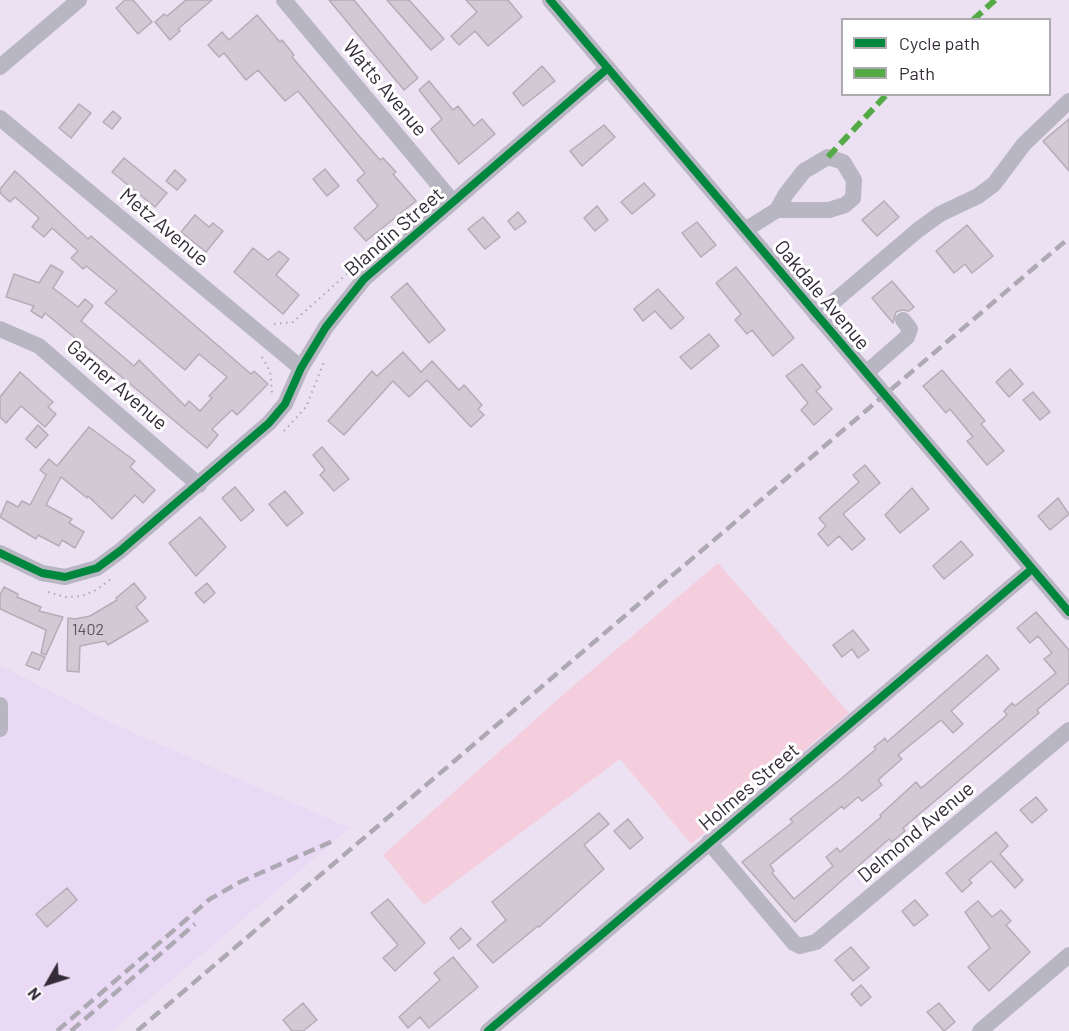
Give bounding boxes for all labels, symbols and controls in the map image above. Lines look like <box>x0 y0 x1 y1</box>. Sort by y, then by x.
legend <box>841 18 1051 96</box>
text: Cycle path <box>899 32 980 54</box>
street label: Watts Avenue <box>338 35 432 141</box>
text: Path <box>899 62 935 84</box>
street label: Blandin Street <box>340 182 448 282</box>
street label: Metz Avenue <box>115 183 213 271</box>
street label: Oakdale Avenue <box>769 235 875 355</box>
street label: Garner Avenue <box>62 335 172 435</box>
house number: 1402 <box>72 620 104 640</box>
street label: Holmes Street <box>694 738 804 836</box>
street label: Delmond Avenue <box>853 777 979 887</box>
north arrow <box>18 953 78 1013</box>
text: N <box>23 985 44 1005</box>

